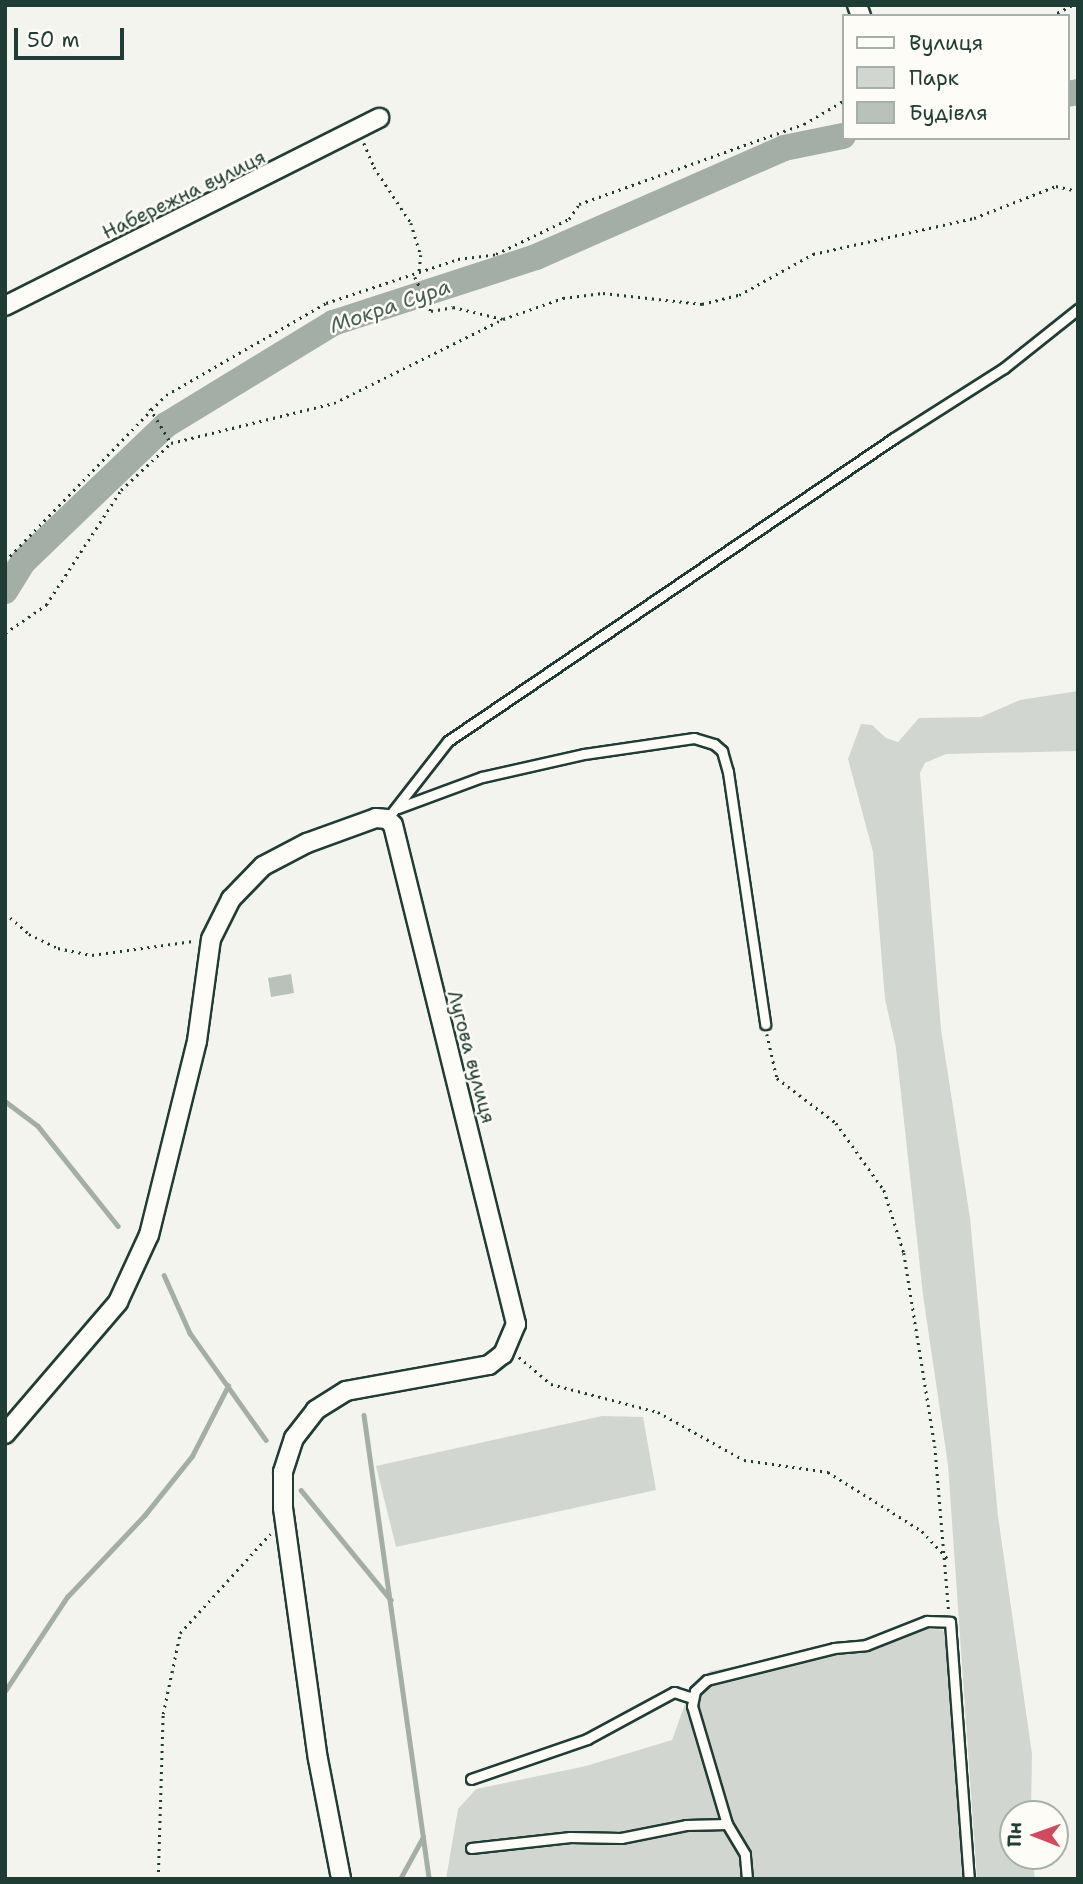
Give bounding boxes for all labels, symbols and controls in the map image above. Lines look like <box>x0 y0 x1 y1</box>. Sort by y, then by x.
scale bar <box>18 14 128 58</box>
legend <box>842 14 1069 140</box>
text: 50 m <box>27 26 80 54</box>
text: Вулиця <box>909 29 983 57</box>
text: Парк <box>909 64 959 92</box>
text: Будівля <box>909 99 988 127</box>
street label: Набережна вулиця <box>99 146 269 244</box>
water label: Мокра Сура <box>326 274 454 338</box>
street label: Лугова вулиця <box>442 988 500 1126</box>
north arrow <box>999 1800 1069 1870</box>
text: Пн <box>1002 1822 1027 1847</box>

